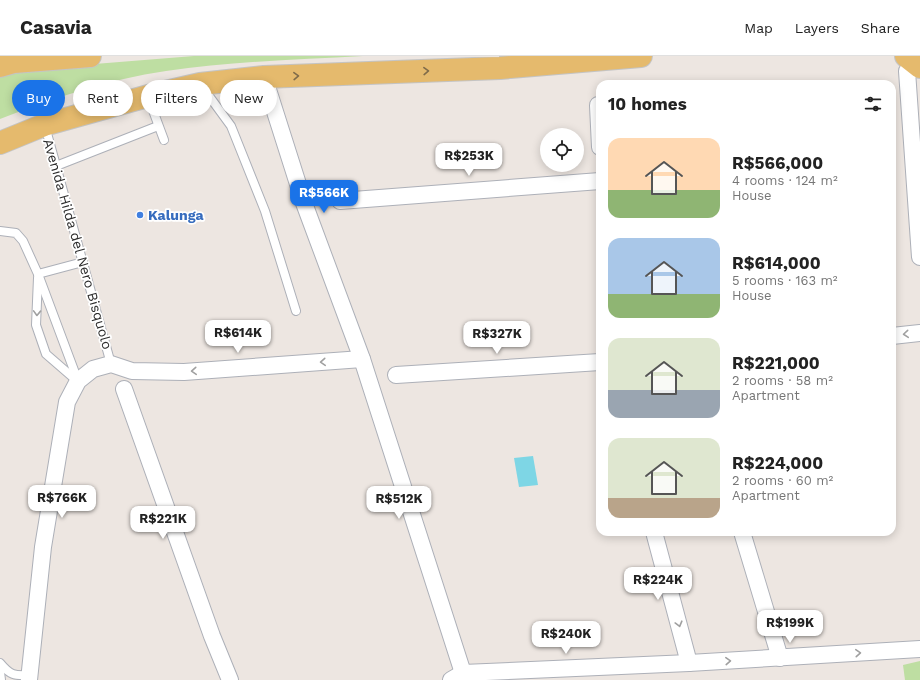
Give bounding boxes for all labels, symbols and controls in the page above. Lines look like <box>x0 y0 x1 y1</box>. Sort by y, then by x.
text: Casavia <box>20 16 92 39</box>
text: Map <box>744 20 773 36</box>
text: Layers <box>795 20 839 36</box>
text: Share <box>861 20 900 36</box>
one-way arrow <box>423 66 429 75</box>
one-way arrow <box>293 71 299 80</box>
chip: Buy <box>12 80 65 116</box>
chip: Rent <box>73 80 133 116</box>
chip: Filters <box>141 80 212 116</box>
chip: New <box>220 80 277 116</box>
icon: filters <box>862 93 884 115</box>
text: 10 homes <box>608 94 687 114</box>
map controls <box>540 128 584 172</box>
button: locate <box>540 128 584 172</box>
street label: Avenida Hilda del Nero Bisquolo <box>40 137 116 351</box>
pin: R$253K <box>436 143 502 177</box>
text: R$253K <box>444 148 494 163</box>
text: R$566,000 <box>732 153 823 173</box>
icon: home <box>640 154 688 202</box>
text: 4 rooms · 124 m² <box>732 173 838 188</box>
pin: R$566K <box>291 180 357 214</box>
text: R$566K <box>299 185 349 200</box>
text: House <box>732 188 772 203</box>
place label: Kalunga <box>148 207 204 223</box>
marker: Kalunga <box>135 210 145 220</box>
text: R$614,000 <box>732 253 821 273</box>
icon: home <box>640 254 688 302</box>
text: 5 rooms · 163 m² <box>732 273 838 288</box>
text: House <box>732 288 772 303</box>
one-way arrow <box>32 310 41 316</box>
pin: R$614K <box>205 320 271 354</box>
pin: R$327K <box>464 321 530 355</box>
text: R$614K <box>214 325 262 340</box>
text: R$327K <box>472 326 522 341</box>
one-way arrow <box>903 330 909 339</box>
text: R$221,000 <box>732 353 820 373</box>
icon: home <box>640 354 688 402</box>
one-way arrow <box>320 357 326 366</box>
one-way arrow <box>191 366 197 375</box>
text: 2 rooms · 58 m² <box>732 373 833 388</box>
text: Apartment <box>732 388 800 403</box>
text: R$224,000 <box>732 453 823 473</box>
icon: home <box>640 454 688 502</box>
text: 2 rooms · 60 m² <box>732 473 833 488</box>
pin: R$766K <box>29 485 95 519</box>
pin: R$512K <box>366 486 432 520</box>
text: Apartment <box>732 488 800 503</box>
text: R$766K <box>37 490 87 505</box>
text: R$512K <box>375 491 423 506</box>
pin: R$221K <box>130 506 196 540</box>
text: R$221K <box>139 511 187 526</box>
pin: R$224K <box>625 567 691 601</box>
text: R$224K <box>633 572 683 587</box>
pin: R$199K <box>757 610 823 644</box>
text: R$199K <box>766 615 814 630</box>
one-way arrow <box>674 620 683 627</box>
pin: R$240K <box>533 621 599 655</box>
text: R$240K <box>541 626 591 641</box>
one-way arrow <box>855 649 861 657</box>
one-way arrow <box>725 657 731 665</box>

